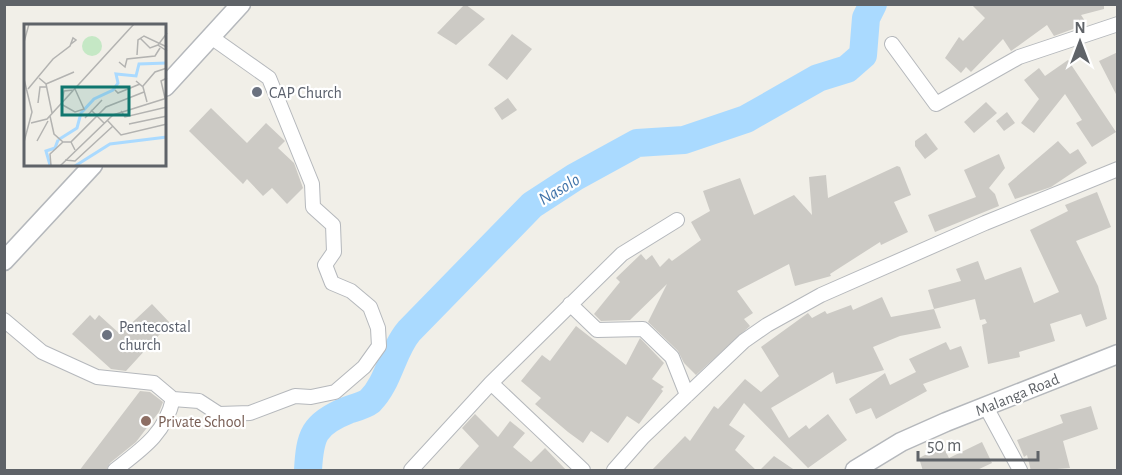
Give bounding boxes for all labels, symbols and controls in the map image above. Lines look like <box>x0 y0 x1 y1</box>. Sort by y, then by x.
north arrow <box>1050 12 1110 72</box>
text: N <box>1074 20 1086 36</box>
inset map <box>24 24 166 166</box>
marker: CAP Church <box>250 85 264 99</box>
place label: CAP Church <box>269 85 342 101</box>
water label: Nasolo <box>536 171 583 209</box>
place label: Pentecostal church <box>119 319 191 353</box>
marker: Pentecostal church <box>100 328 114 342</box>
street label: Malanga Road <box>973 371 1062 419</box>
marker: Private School <box>139 414 153 428</box>
place label: Private School <box>158 414 245 430</box>
scale bar <box>918 424 1038 462</box>
text: 50 m <box>927 437 961 455</box>

